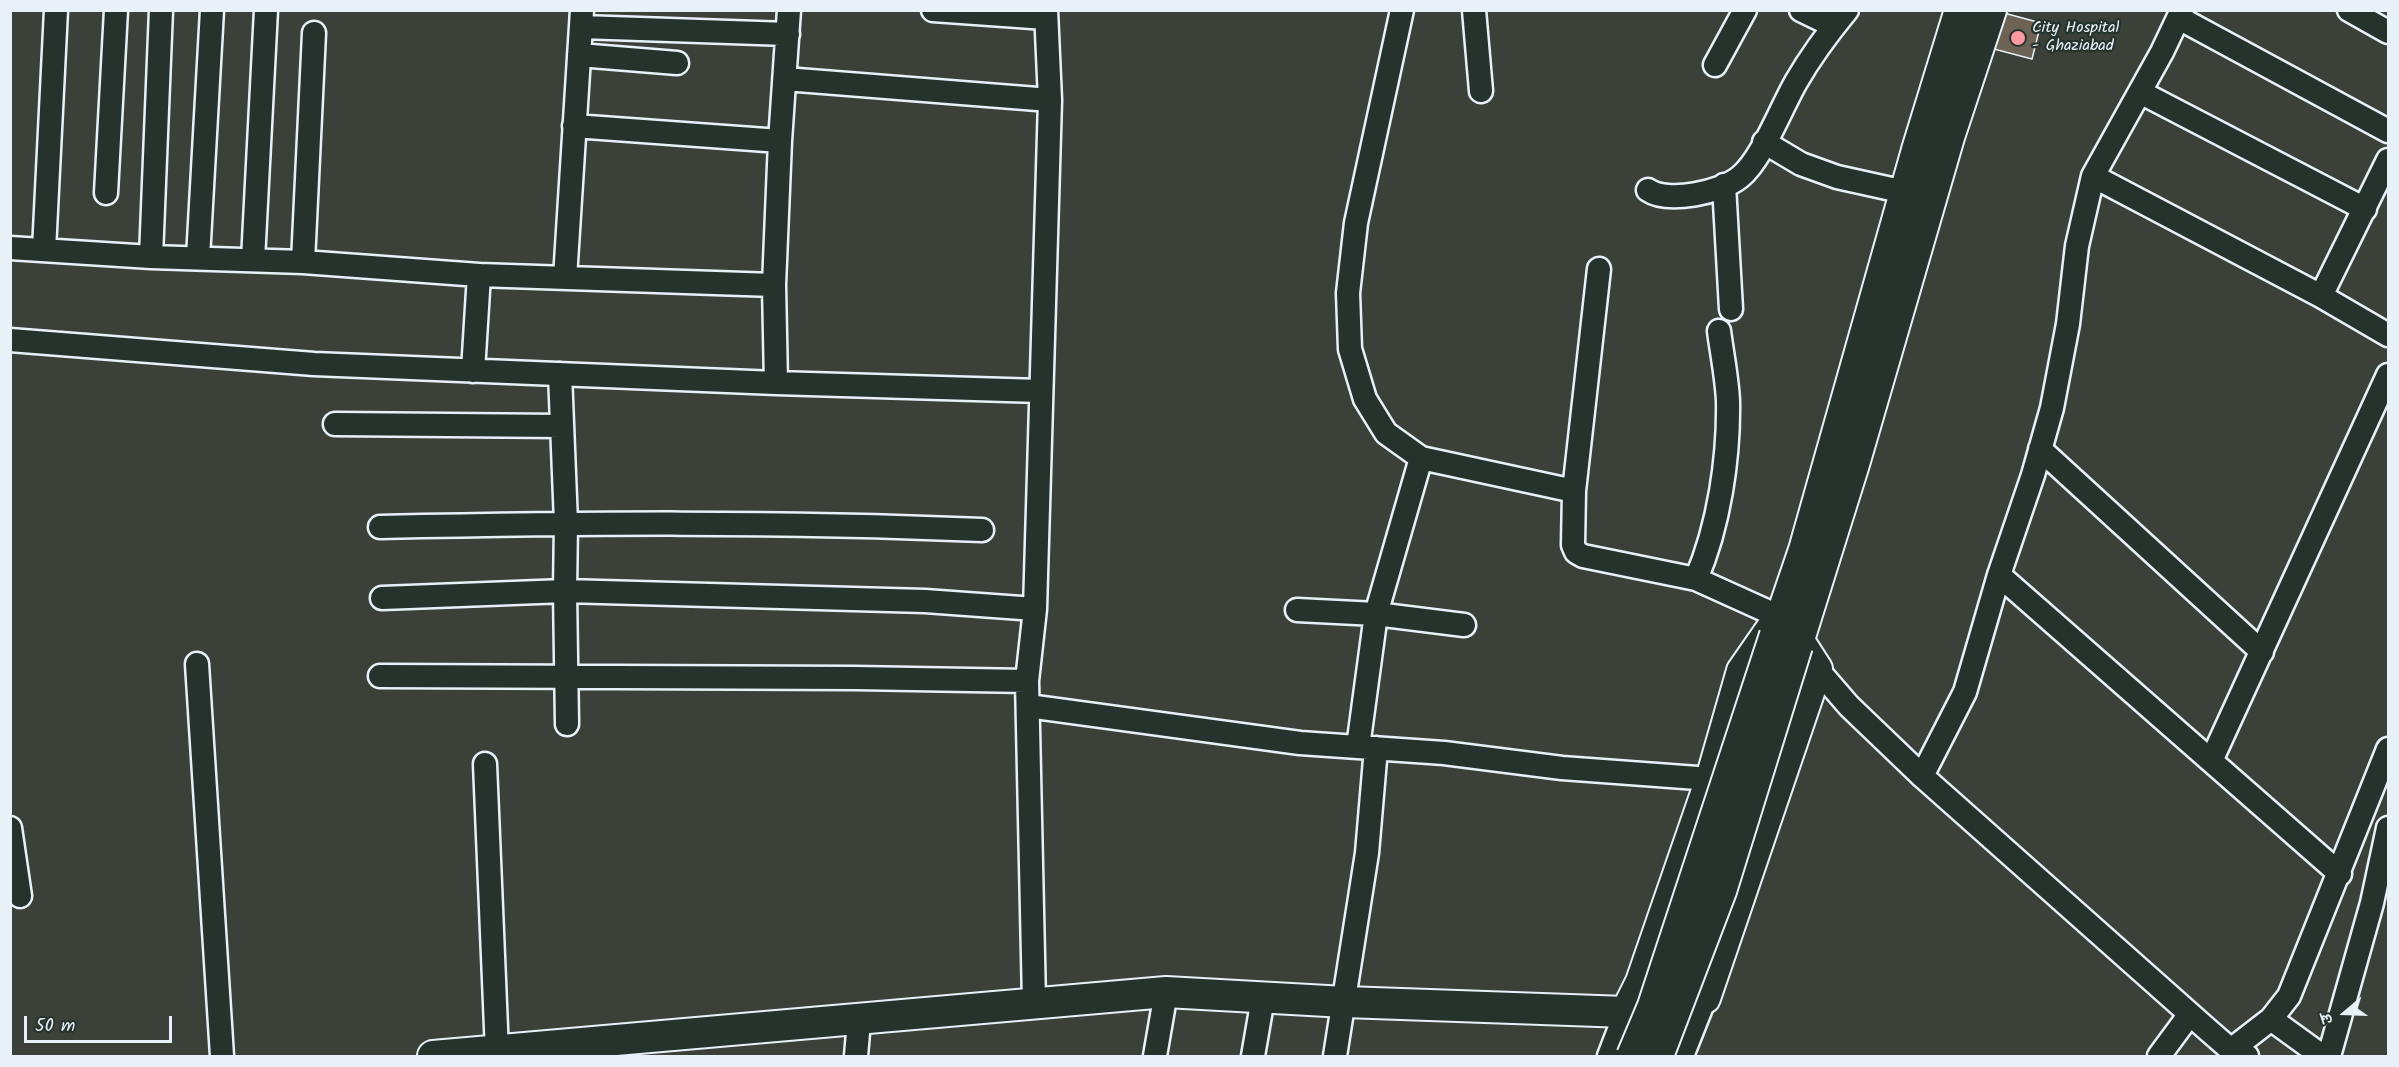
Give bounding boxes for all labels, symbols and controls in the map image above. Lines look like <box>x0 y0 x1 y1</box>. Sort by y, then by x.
place label: City Hospital - Ghaziabad <box>2032 19 2119 57</box>
marker: City Hospital - Ghaziabad <box>2009 29 2027 47</box>
north arrow <box>2315 983 2375 1043</box>
scale bar <box>27 1004 176 1042</box>
text: उ <box>2314 1010 2341 1028</box>
text: 50 m <box>35 1012 75 1041</box>

